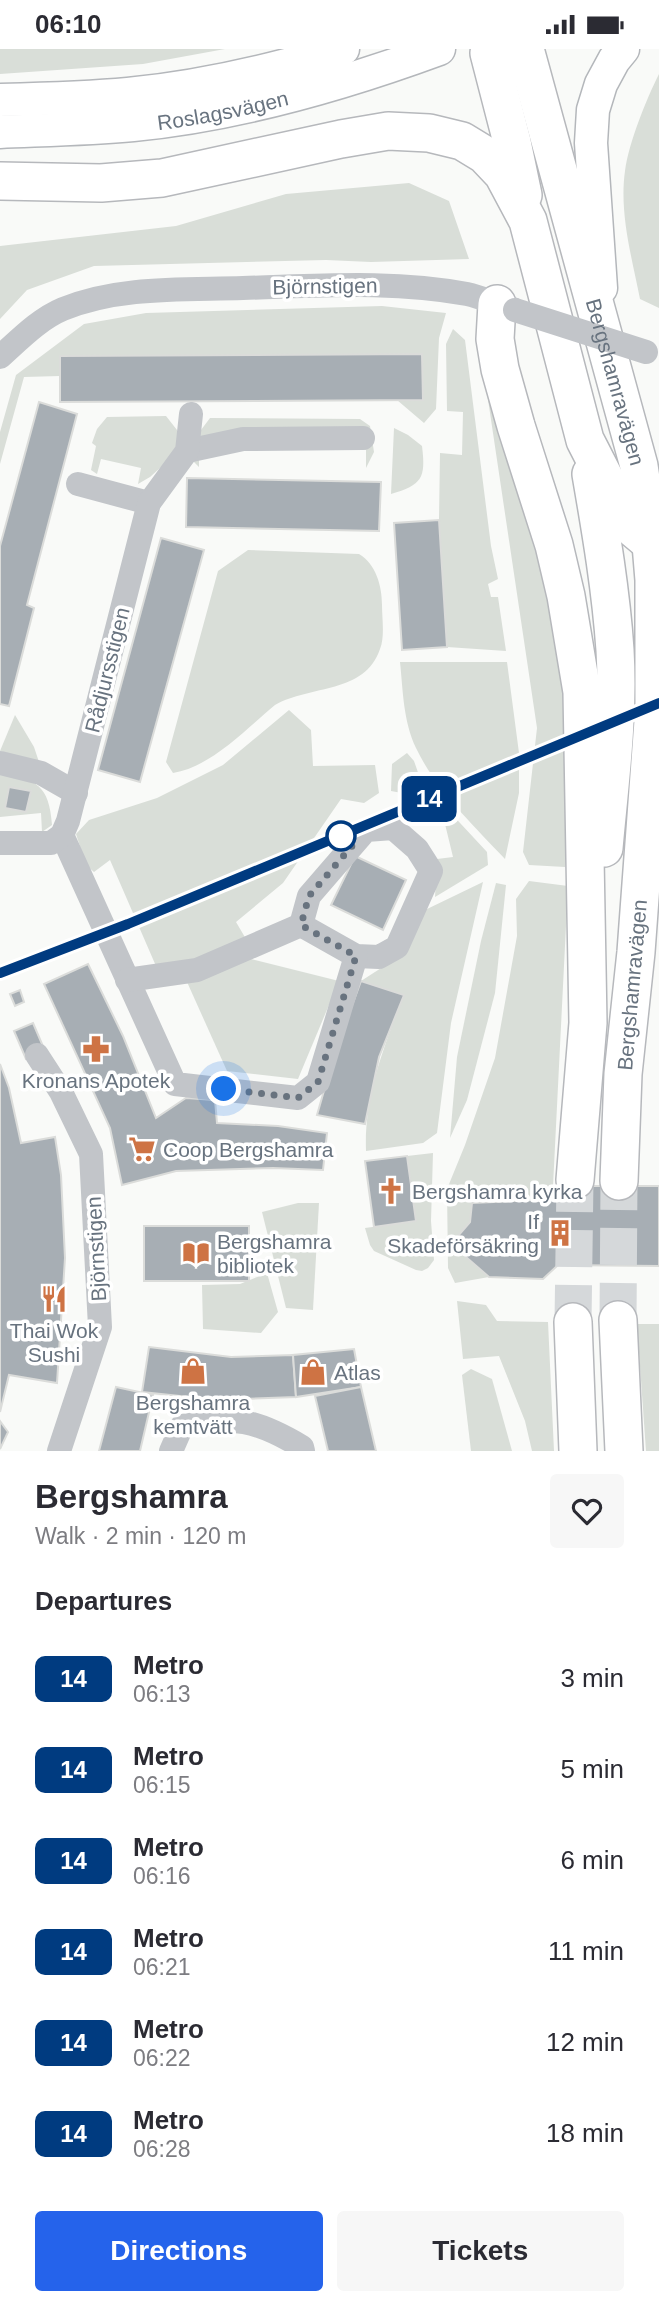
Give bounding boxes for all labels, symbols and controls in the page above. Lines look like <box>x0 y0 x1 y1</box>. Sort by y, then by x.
text: 06:10 <box>35 9 102 39</box>
street label: Roslagsvägen <box>156 86 291 134</box>
street label: Björnstigen <box>272 274 378 298</box>
street label: Bergshamravägen <box>582 296 650 468</box>
street label: Rådjursstigen <box>80 605 134 735</box>
line badge: 14 <box>398 776 460 822</box>
text: 14 <box>416 785 442 812</box>
unlabelled marker <box>326 821 356 851</box>
street label: Bergshamravägen <box>613 899 651 1071</box>
pharmacy icon: Kronans Apotek <box>81 1034 111 1064</box>
place label: Kronans Apotek <box>22 1069 171 1092</box>
your location <box>206 1071 241 1106</box>
supermarket icon: Coop Bergshamra <box>127 1134 157 1164</box>
place label: Coop Bergshamra <box>163 1138 334 1161</box>
church icon: Bergshamra kyrka <box>376 1176 406 1206</box>
place label: Bergshamra kyrka <box>412 1180 583 1203</box>
street label: Björnstigen <box>82 1196 110 1302</box>
place label: If Skadeförsäkring <box>387 1210 539 1257</box>
building icon: If Skadeförsäkring <box>545 1218 575 1248</box>
place label: Bergshamra bibliotek <box>217 1230 332 1277</box>
library icon: Bergshamra bibliotek <box>181 1238 211 1268</box>
restaurant icon: Thai Wok Sushi <box>39 1284 69 1314</box>
place label: Thai Wok Sushi <box>10 1319 99 1366</box>
shop icon: Bergshamra kemtvätt <box>178 1356 208 1386</box>
shop icon: Atlas <box>298 1357 328 1387</box>
place label: Atlas <box>334 1361 381 1384</box>
place label: Bergshamra kemtvätt <box>136 1391 251 1438</box>
button: heart <box>550 1474 624 1548</box>
text: Bergshamra <box>35 1478 228 1515</box>
text: Walk · 2 min · 120 m <box>35 1523 246 1549</box>
text: Departures <box>35 1586 172 1616</box>
text: Metro <box>133 1650 204 1680</box>
text: 3 min <box>560 1663 624 1693</box>
text: 14 <box>60 1665 87 1692</box>
text: 06:13 <box>133 1681 191 1707</box>
text: Metro <box>133 1741 204 1771</box>
text: 5 min <box>560 1754 624 1784</box>
text: 14 <box>60 1756 87 1783</box>
text: 06:15 <box>133 1772 191 1798</box>
text: Metro <box>133 1832 204 1862</box>
text: 6 min <box>560 1845 624 1875</box>
text: 14 <box>60 1847 87 1874</box>
text: 06:16 <box>133 1863 191 1889</box>
text: Metro <box>133 1923 204 1953</box>
text: 11 min <box>548 1936 624 1966</box>
text: 14 <box>60 1938 87 1965</box>
text: 06:21 <box>133 1954 191 1980</box>
text: Metro <box>133 2014 204 2044</box>
text: 12 min <box>546 2027 624 2057</box>
text: 14 <box>60 2029 87 2056</box>
text: 06:22 <box>133 2045 191 2071</box>
text: Metro <box>133 2105 204 2135</box>
text: 18 min <box>546 2118 624 2148</box>
text: 14 <box>60 2120 87 2147</box>
text: 06:28 <box>133 2136 191 2162</box>
button: Directions <box>35 2211 323 2291</box>
button: Tickets <box>337 2211 624 2291</box>

